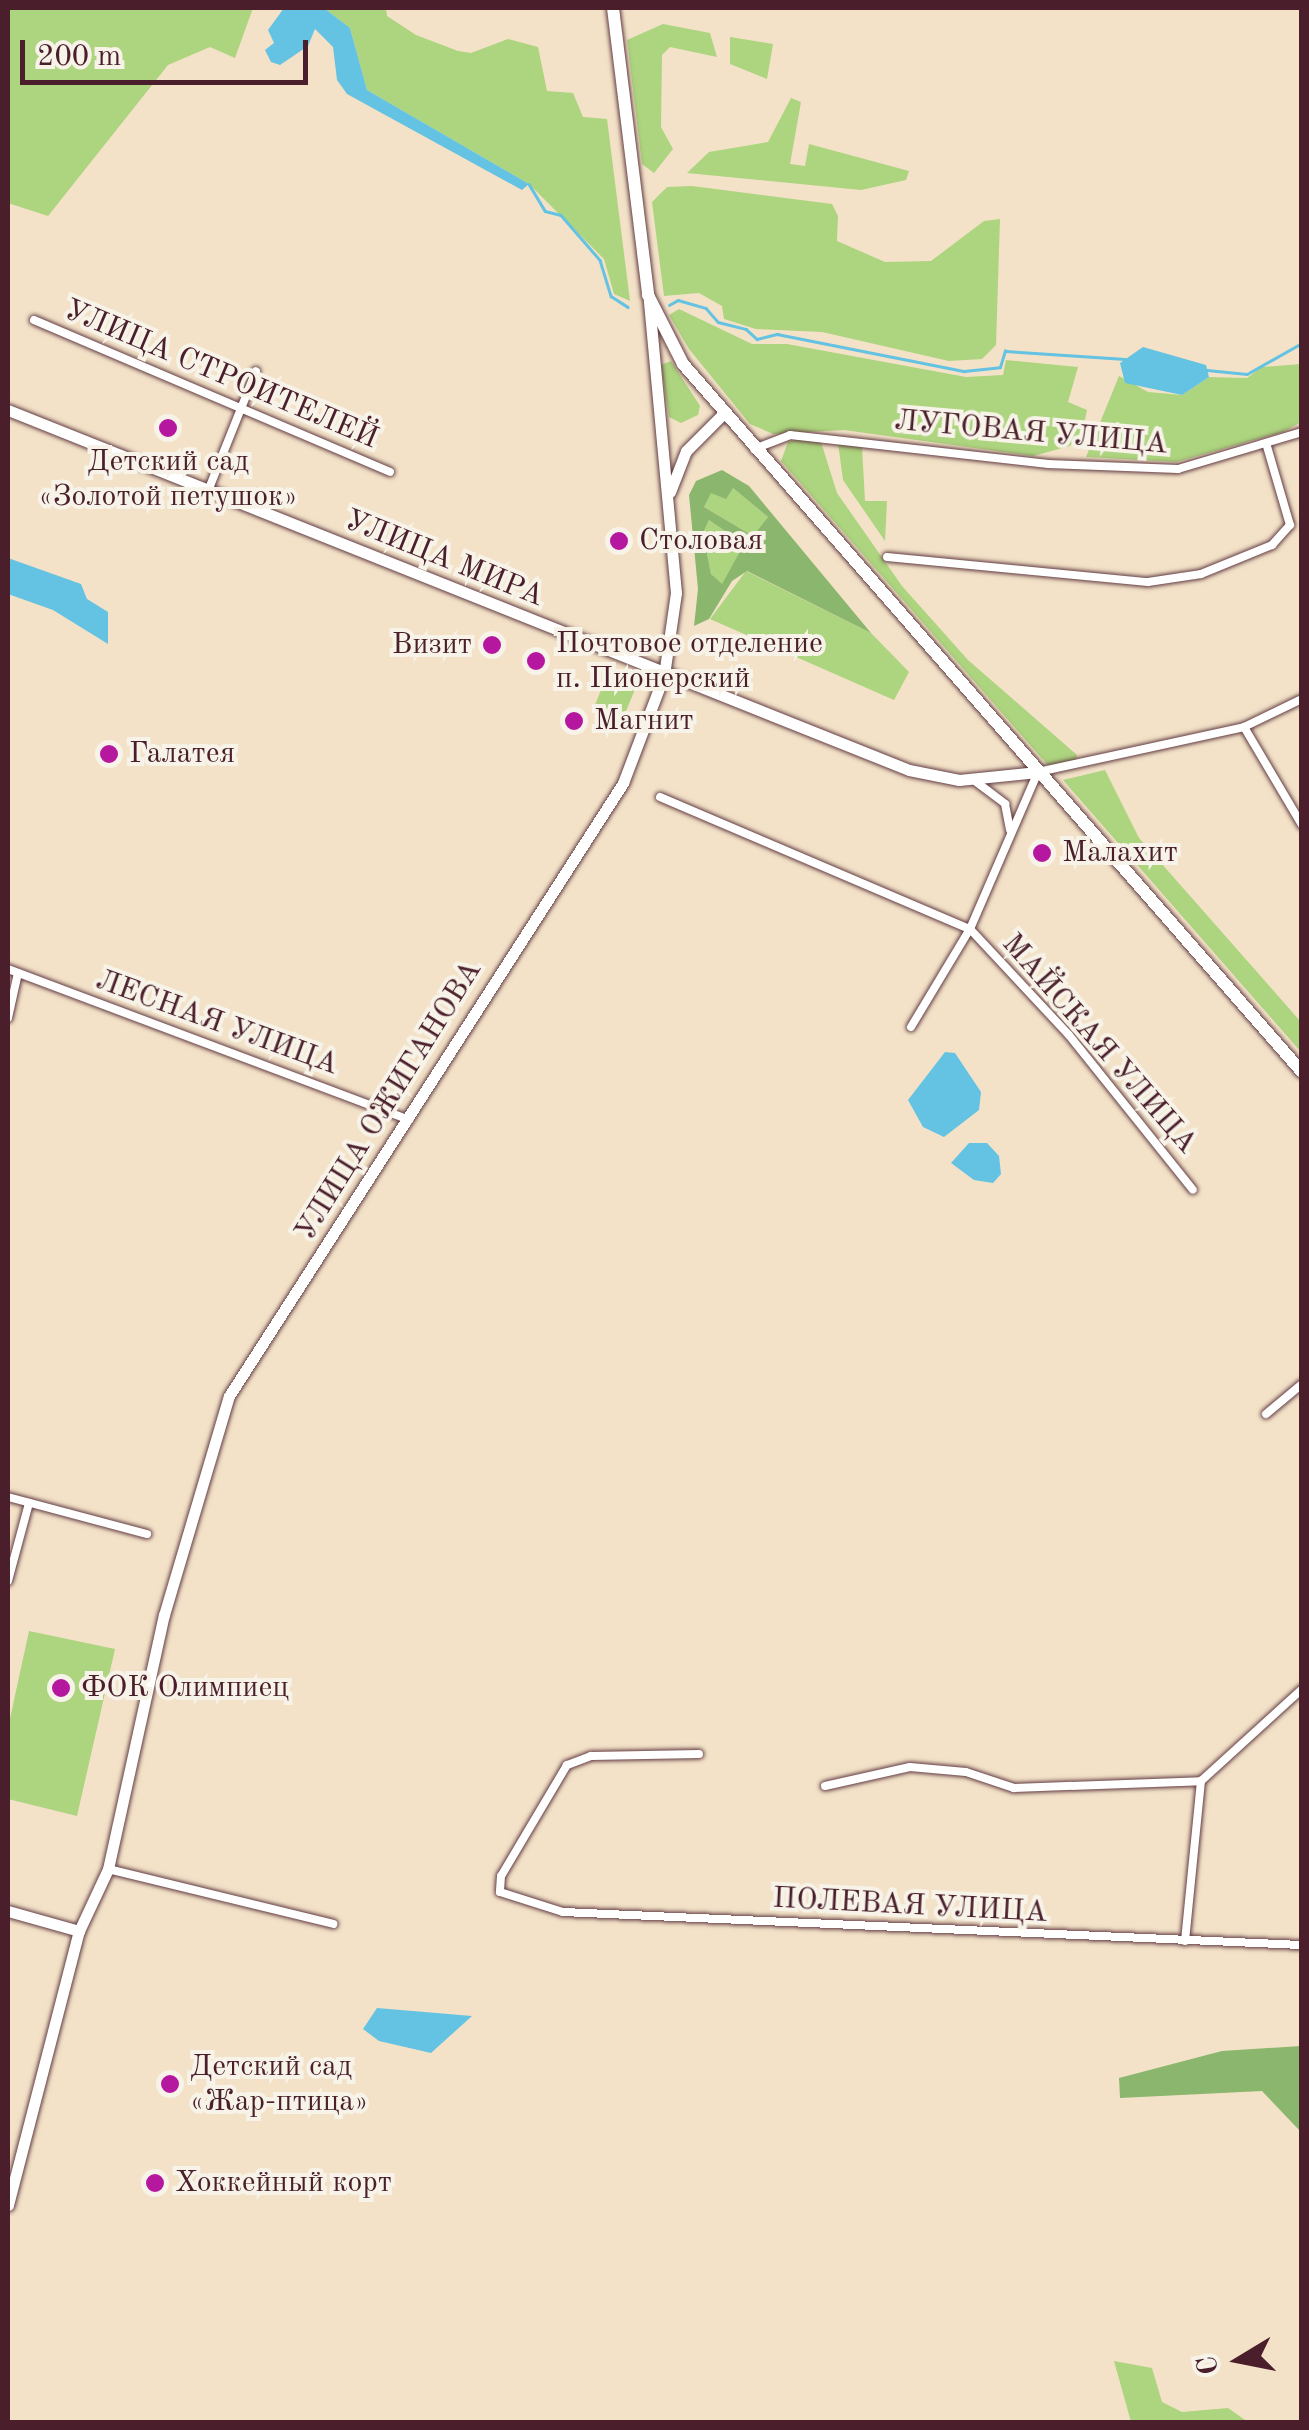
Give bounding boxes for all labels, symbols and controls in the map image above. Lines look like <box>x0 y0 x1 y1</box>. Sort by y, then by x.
scale bar <box>25 20 312 82</box>
text: 200 m <box>37 42 121 72</box>
street label: УЛИЦА СТРОИТЕЛЕЙ <box>59 292 383 458</box>
street label: ЛУГОВАЯ УЛИЦА <box>893 403 1169 463</box>
marker: Детский сад «Золотой петушок» <box>157 417 179 439</box>
place label: Детский сад «Золотой петушок» <box>38 444 298 514</box>
street label: УЛИЦА МИРА <box>339 503 549 615</box>
place label: Столовая <box>639 523 763 559</box>
marker: Столовая <box>608 530 630 552</box>
place label: Почтовое отделение п. Пионерский <box>556 626 823 696</box>
place label: Визит <box>392 627 472 663</box>
marker: Визит <box>481 634 503 656</box>
marker: Почтовое отделение п. Пионерский <box>525 650 547 672</box>
place label: Магнит <box>594 703 694 739</box>
marker: Магнит <box>563 710 585 732</box>
place label: Галатея <box>129 736 235 772</box>
marker: Галатея <box>98 743 120 765</box>
place label: Малахит <box>1062 835 1178 871</box>
marker: Малахит <box>1031 842 1053 864</box>
street label: МАЙСКАЯ УЛИЦА <box>994 927 1204 1161</box>
street label: УЛИЦА ОЖИГАНОВА <box>288 954 490 1248</box>
street label: ЛЕСНАЯ УЛИЦА <box>91 962 343 1084</box>
place label: ФОК Олимпиец <box>81 1670 289 1706</box>
marker: ФОК Олимпиец <box>50 1677 72 1699</box>
street label: ПОЛЕВАЯ УЛИЦА <box>772 1881 1048 1931</box>
place label: Детский сад «Жар-птица» <box>190 2049 368 2120</box>
marker: Детский сад «Жар-птица» <box>159 2073 181 2095</box>
place label: Хоккейный корт <box>175 2165 392 2201</box>
marker: Хоккейный корт <box>144 2172 166 2194</box>
north arrow <box>1189 2310 1289 2410</box>
text: С <box>1194 2354 1225 2377</box>

